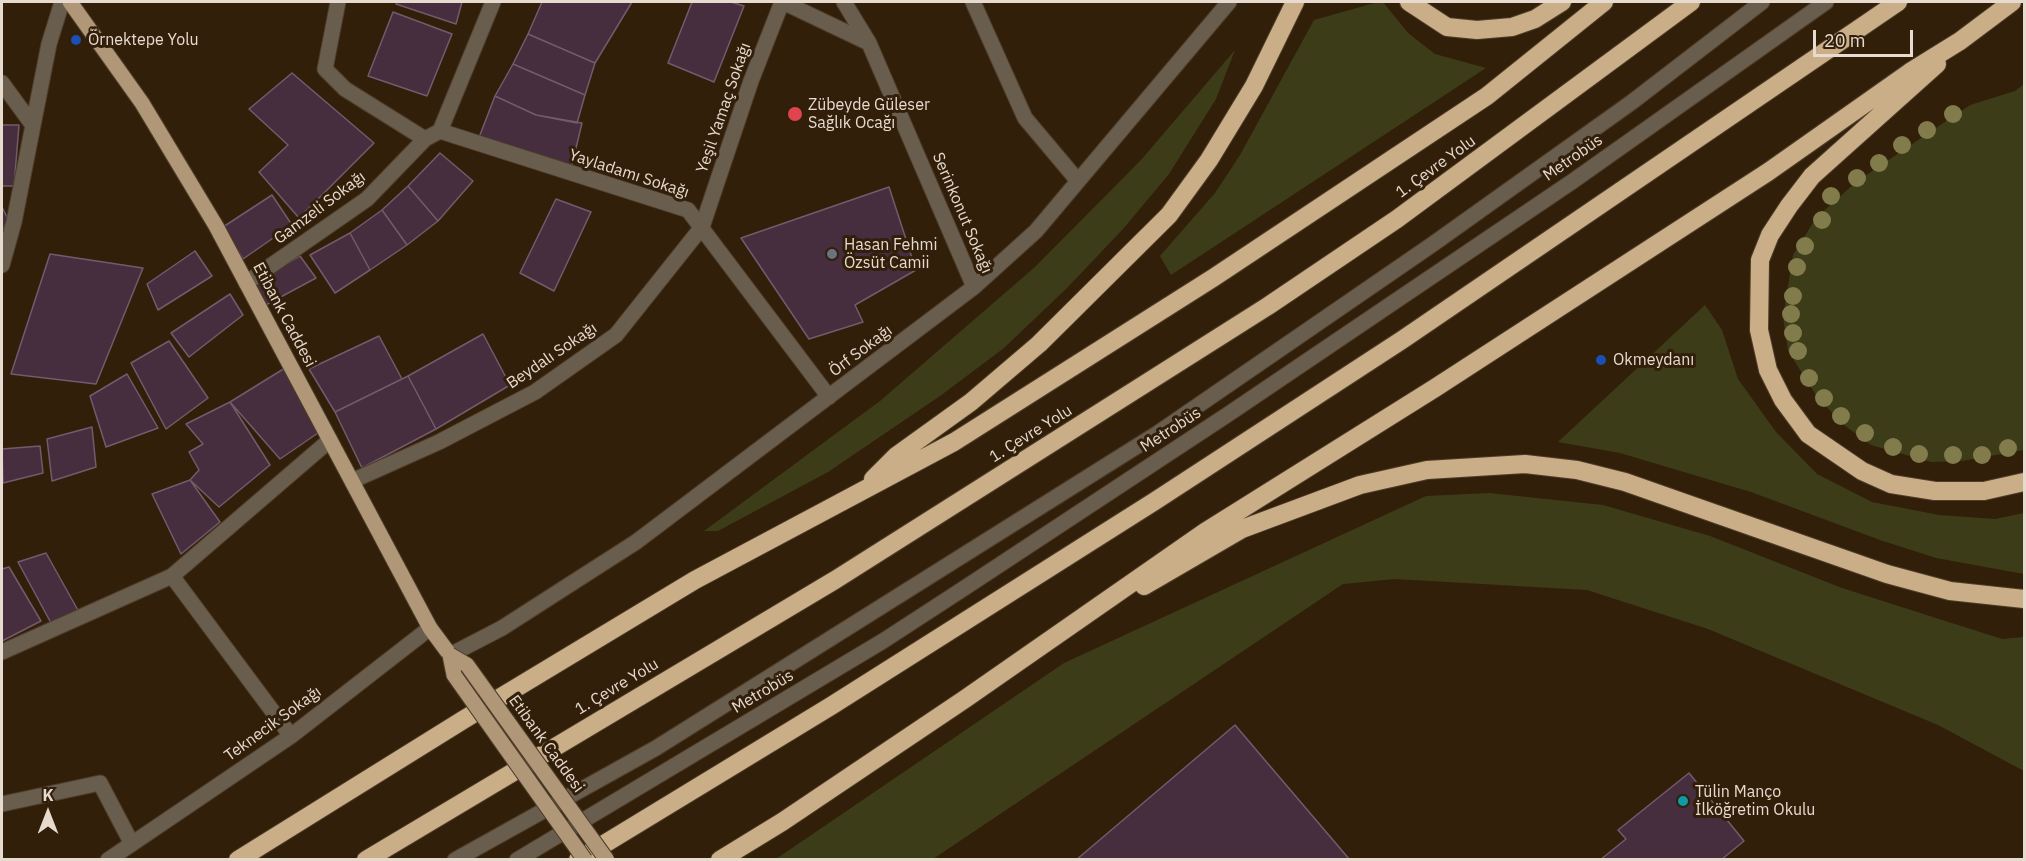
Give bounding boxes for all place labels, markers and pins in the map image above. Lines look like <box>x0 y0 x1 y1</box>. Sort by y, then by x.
place label: Örnektepe Yolu <box>88 30 199 50</box>
marker: Örnektepe Yolu <box>69 33 83 47</box>
place label: Zübeyde Güleser Sağlık Ocağı <box>808 95 930 133</box>
marker: Zübeyde Güleser Sağlık Ocağı <box>786 105 804 123</box>
place label: Hasan Fehmi Özsüt Camii <box>844 235 937 273</box>
marker: Hasan Fehmi Özsüt Camii <box>825 247 839 261</box>
place label: Okmeydanı <box>1613 350 1694 370</box>
marker: Okmeydanı <box>1594 353 1608 367</box>
place label: Tülin Manço İlköğretim Okulu <box>1695 782 1815 820</box>
marker: Tülin Manço İlköğretim Okulu <box>1676 794 1690 808</box>

